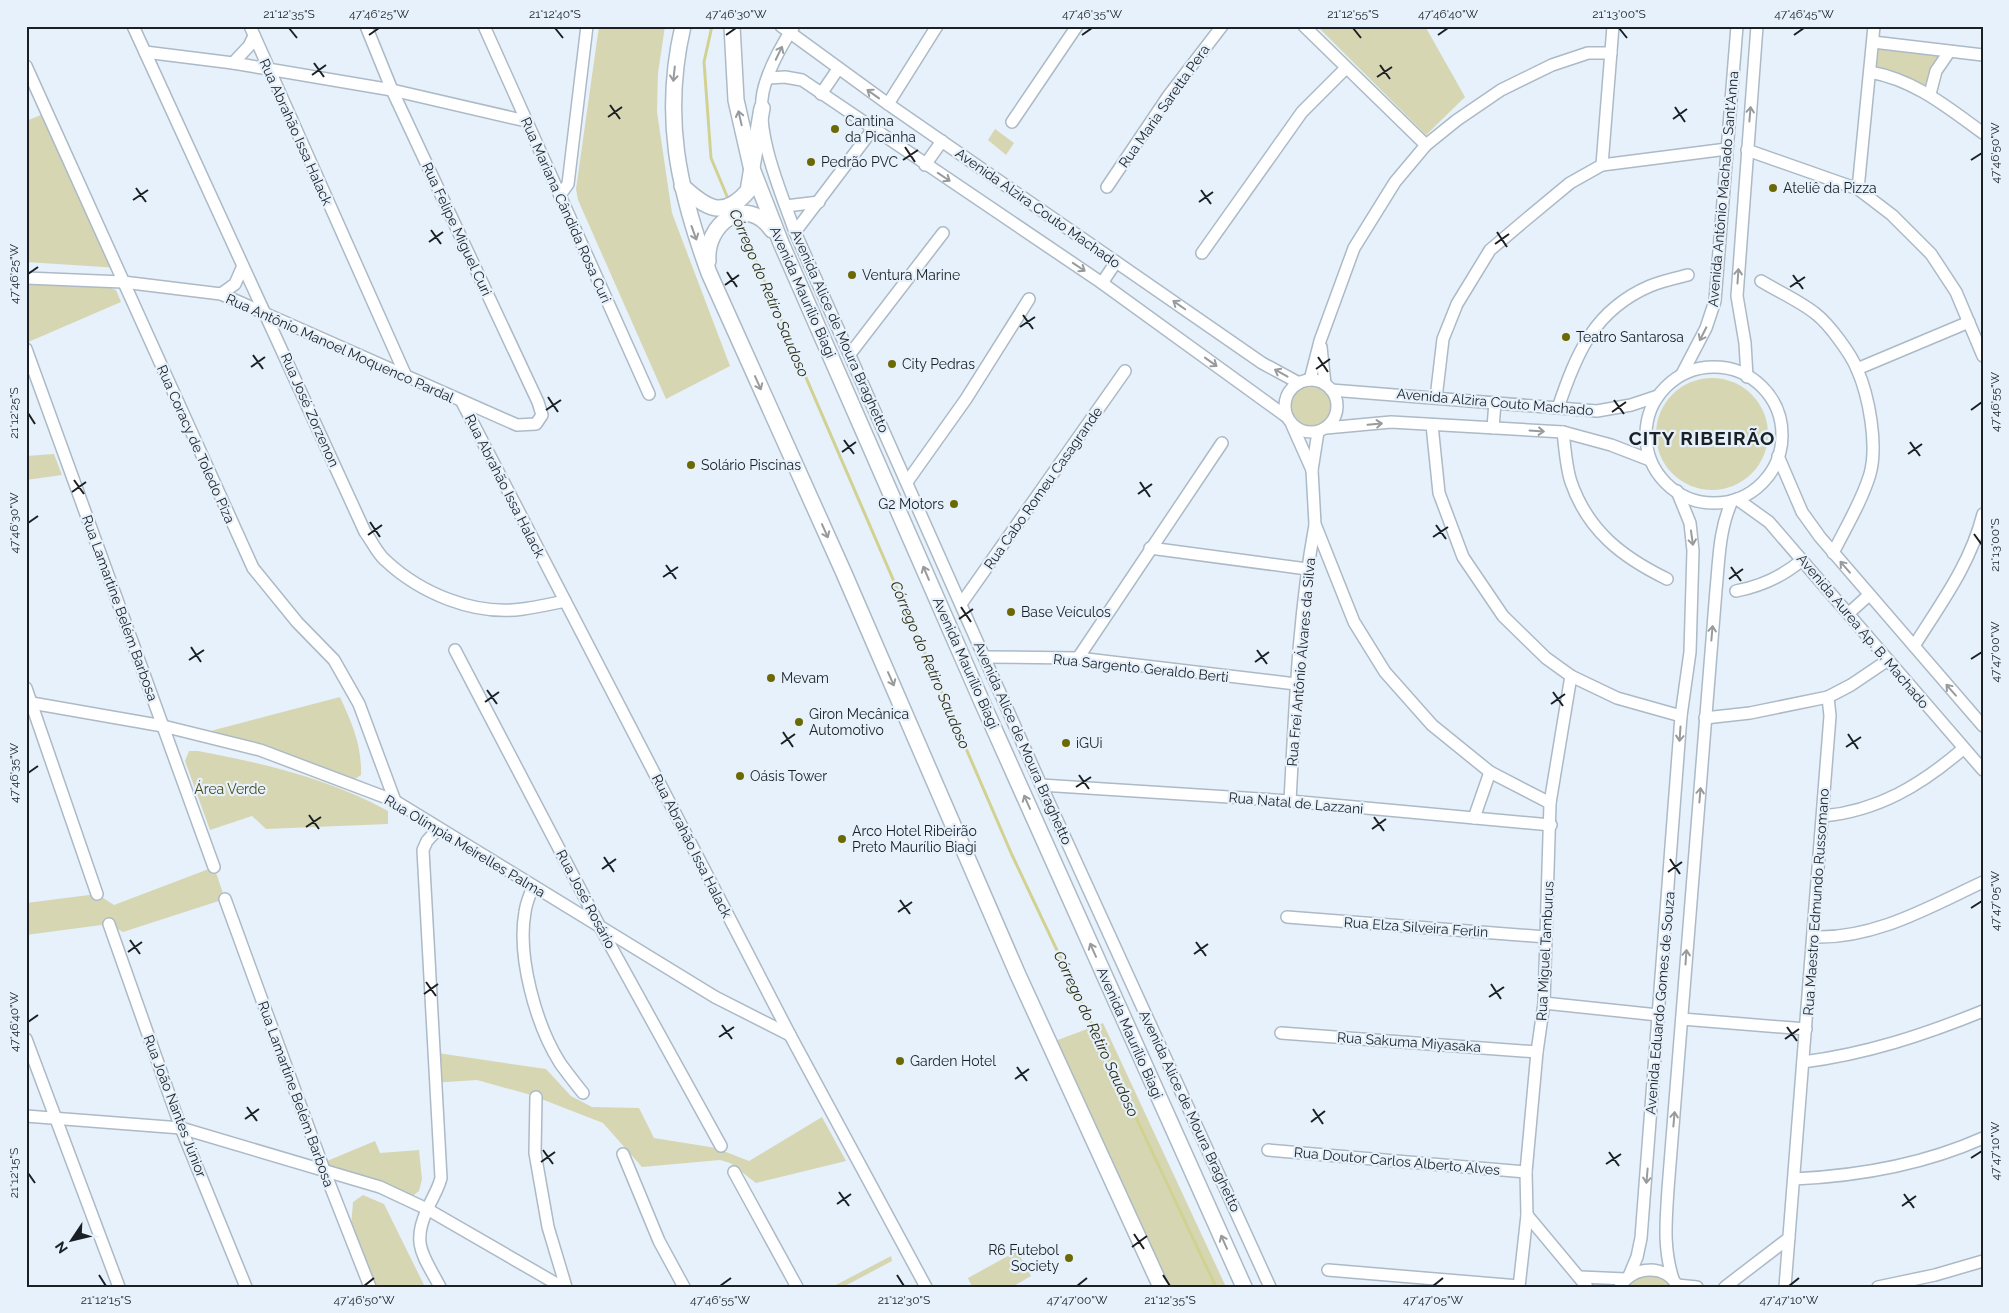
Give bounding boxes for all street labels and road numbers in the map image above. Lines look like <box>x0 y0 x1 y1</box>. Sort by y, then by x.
street label: Rua Maria Saretta Pera <box>1115 41 1213 171</box>
street label: Rua Abrahão Issa Halack <box>256 56 336 208</box>
street label: Avenida Antônio Machado Sant'Anna <box>1705 70 1741 308</box>
street label: Rua Mariana Cândida Rosa Curi <box>518 115 614 305</box>
street label: Avenida Alzira Couto Machado <box>953 145 1123 271</box>
street label: Rua Felipe Miguel Curi <box>419 160 495 298</box>
street label: Avenida Maurílio Biagi <box>767 224 839 360</box>
street label: Avenida Alice de Moura Braghetto <box>788 227 892 435</box>
street label: Rua Antônio Manoel Moquenco Pardal <box>224 290 457 406</box>
street label: Rua José Zorzenon <box>278 351 342 469</box>
street label: Rua Coracy de Toledo Piza <box>154 362 238 526</box>
street label: Avenida Alzira Couto Machado <box>1396 385 1594 419</box>
street label: Rua Cabo Romeu Casagrande <box>981 404 1105 572</box>
street label: Rua Abrahão Issa Halack <box>462 412 548 561</box>
street label: Rua Lamartine Belém Barbosa <box>79 513 161 703</box>
street label: Avenida Aurea Ap. B. Machado <box>1794 551 1932 711</box>
street label: Rua Frei Antônio Álvares da Silva <box>1283 557 1318 767</box>
street label: Avenida Maurílio Biagi <box>930 595 1002 731</box>
street label: Avenida Alice de Moura Braghetto <box>971 639 1075 847</box>
street label: Rua Sargento Geraldo Berti <box>1053 651 1229 685</box>
street label: Rua Abrahão Issa Halack <box>649 772 735 921</box>
street label: Rua Maestro Edmundo Russomano <box>1800 788 1832 1016</box>
street label: Rua Natal de Lazzani <box>1228 789 1364 817</box>
street label: Rua Olímpia Meirelles Palma <box>382 792 548 900</box>
street label: Rua José Rosário <box>553 847 619 951</box>
street label: Rua Miguel Tamburus <box>1533 880 1557 1021</box>
street label: Avenida Eduardo Gomes de Souza <box>1642 891 1678 1115</box>
street label: Rua Elza Silveira Ferlin <box>1343 914 1489 940</box>
street label: Avenida Maurílio Biagi <box>1094 965 1166 1101</box>
street label: Rua Lamartine Belém Barbosa <box>255 999 337 1189</box>
street label: Avenida Alice de Moura Braghetto <box>1136 1008 1244 1214</box>
street label: Rua Sakuma Miyasaka <box>1336 1029 1482 1055</box>
street label: Rua João Nantes Júnior <box>140 1033 210 1180</box>
street label: Rua Doutor Carlos Alberto Alves <box>1293 1144 1501 1178</box>

